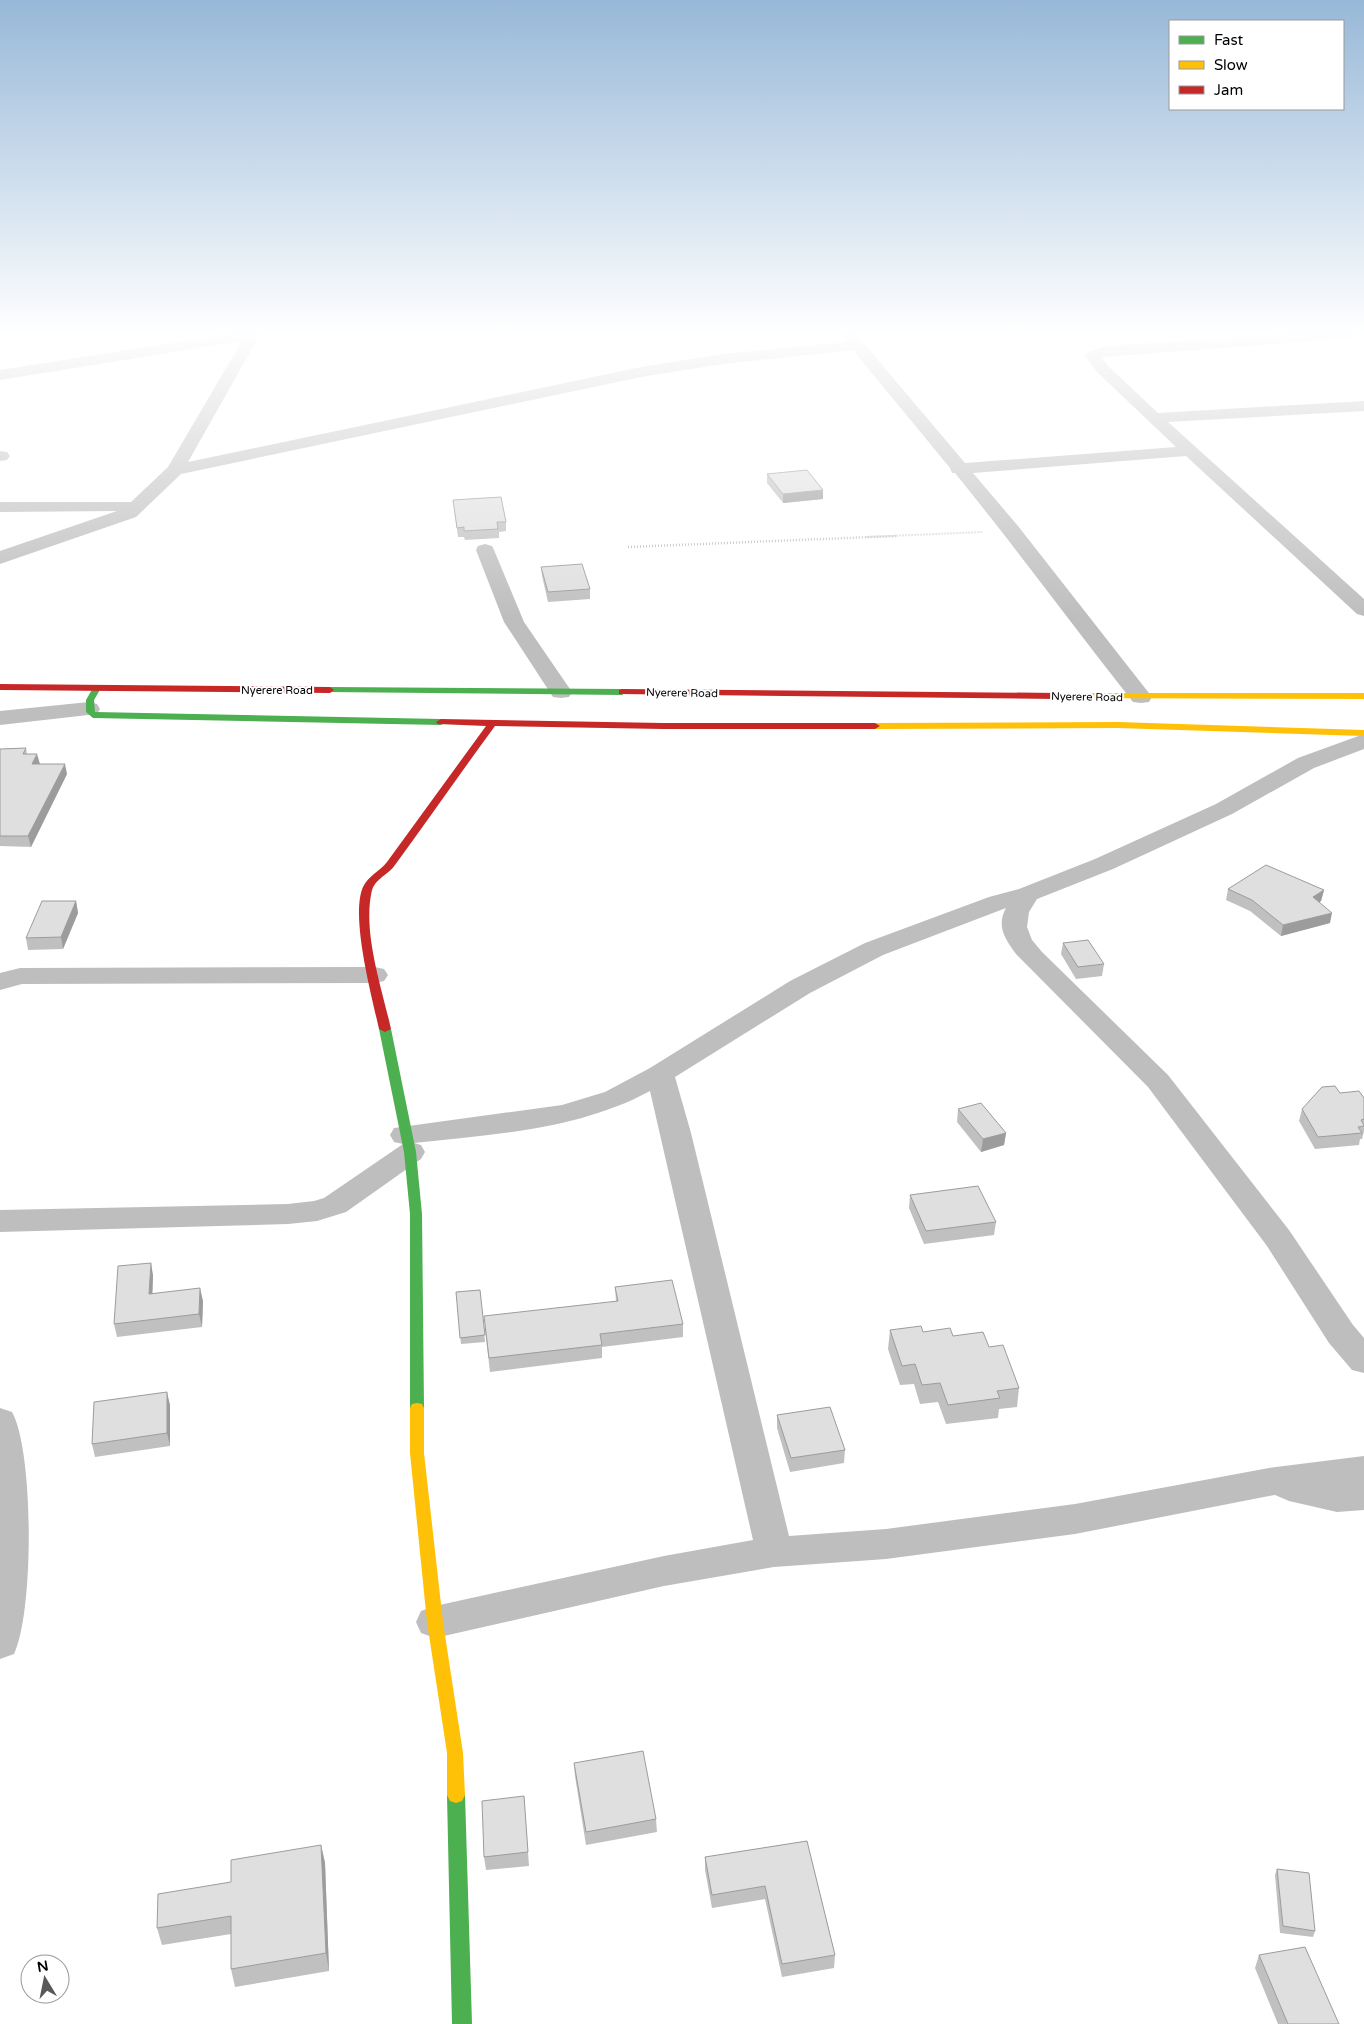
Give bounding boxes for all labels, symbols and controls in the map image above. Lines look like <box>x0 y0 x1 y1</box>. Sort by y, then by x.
legend <box>1169 20 1344 110</box>
text: Fast <box>1214 31 1244 49</box>
text: Slow <box>1214 56 1248 74</box>
text: Jam <box>1214 81 1243 99</box>
street label: Nyerere Road <box>241 684 313 697</box>
street label: Nyerere Road <box>646 686 718 700</box>
street label: Nyerere Road <box>1051 690 1123 704</box>
north arrow <box>20 1954 70 2004</box>
text: N <box>36 1957 50 1976</box>

